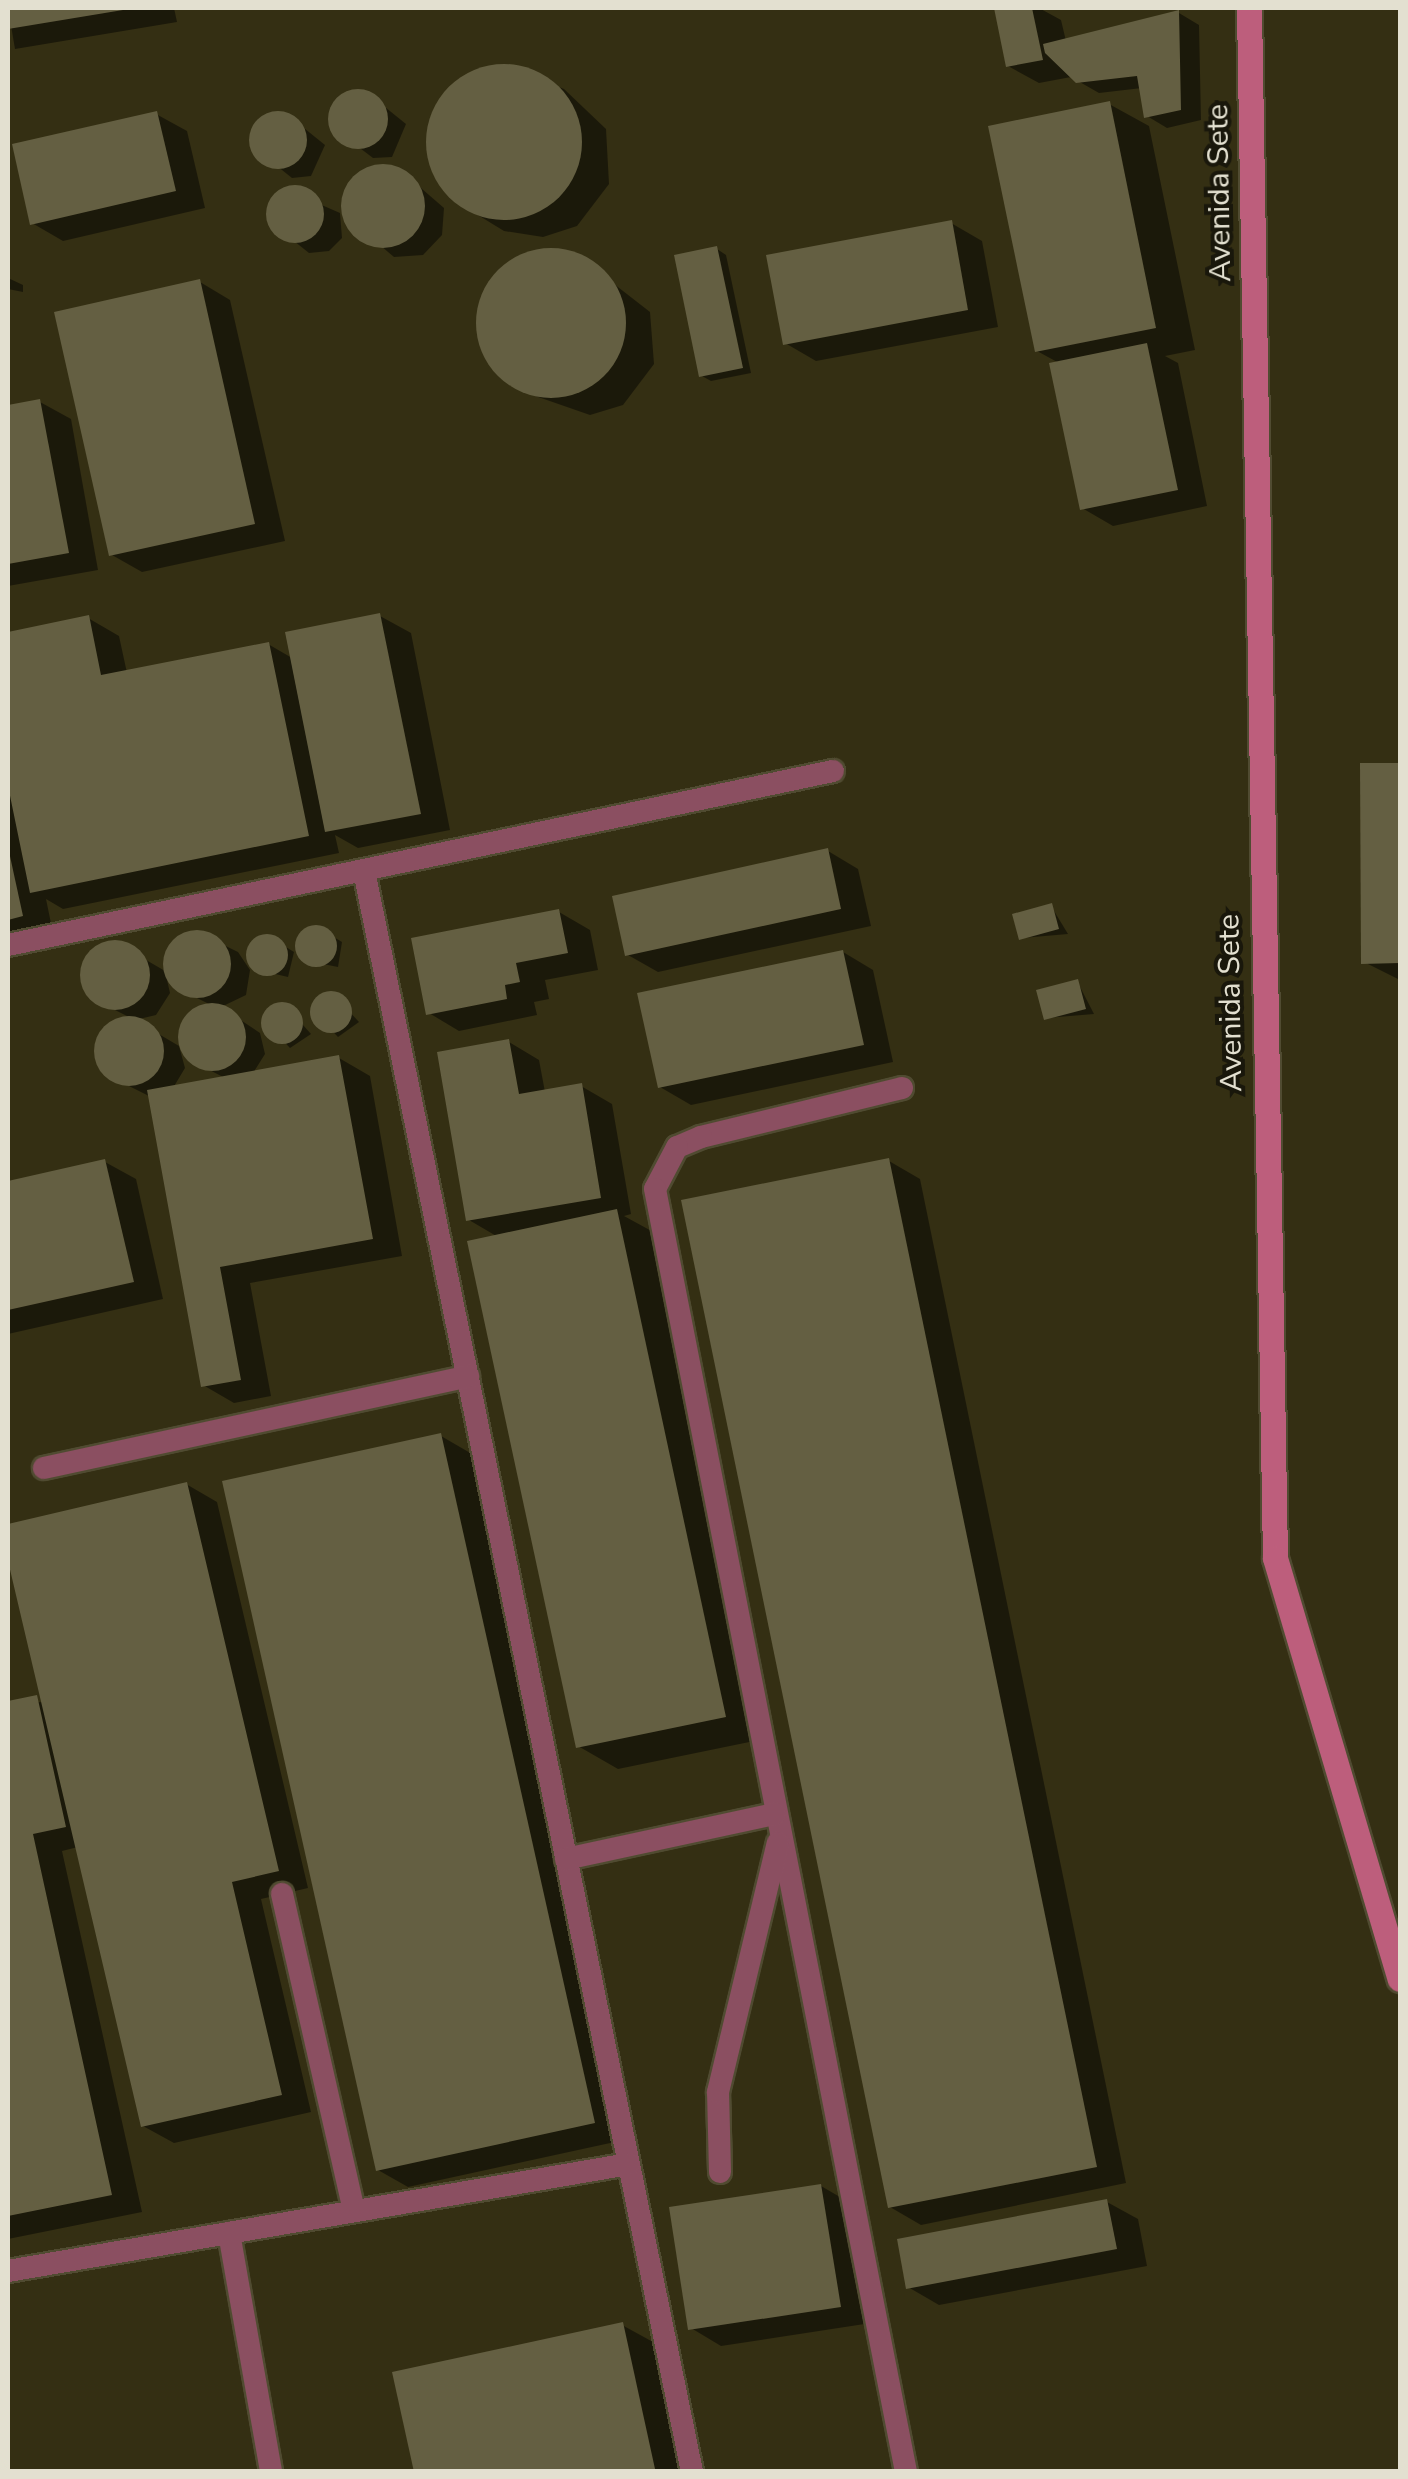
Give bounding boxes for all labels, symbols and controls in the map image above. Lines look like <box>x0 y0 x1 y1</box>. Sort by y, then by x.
street label: Avenida Sete <box>1200 104 1240 282</box>
street label: Avenida Sete <box>1211 914 1251 1092</box>

